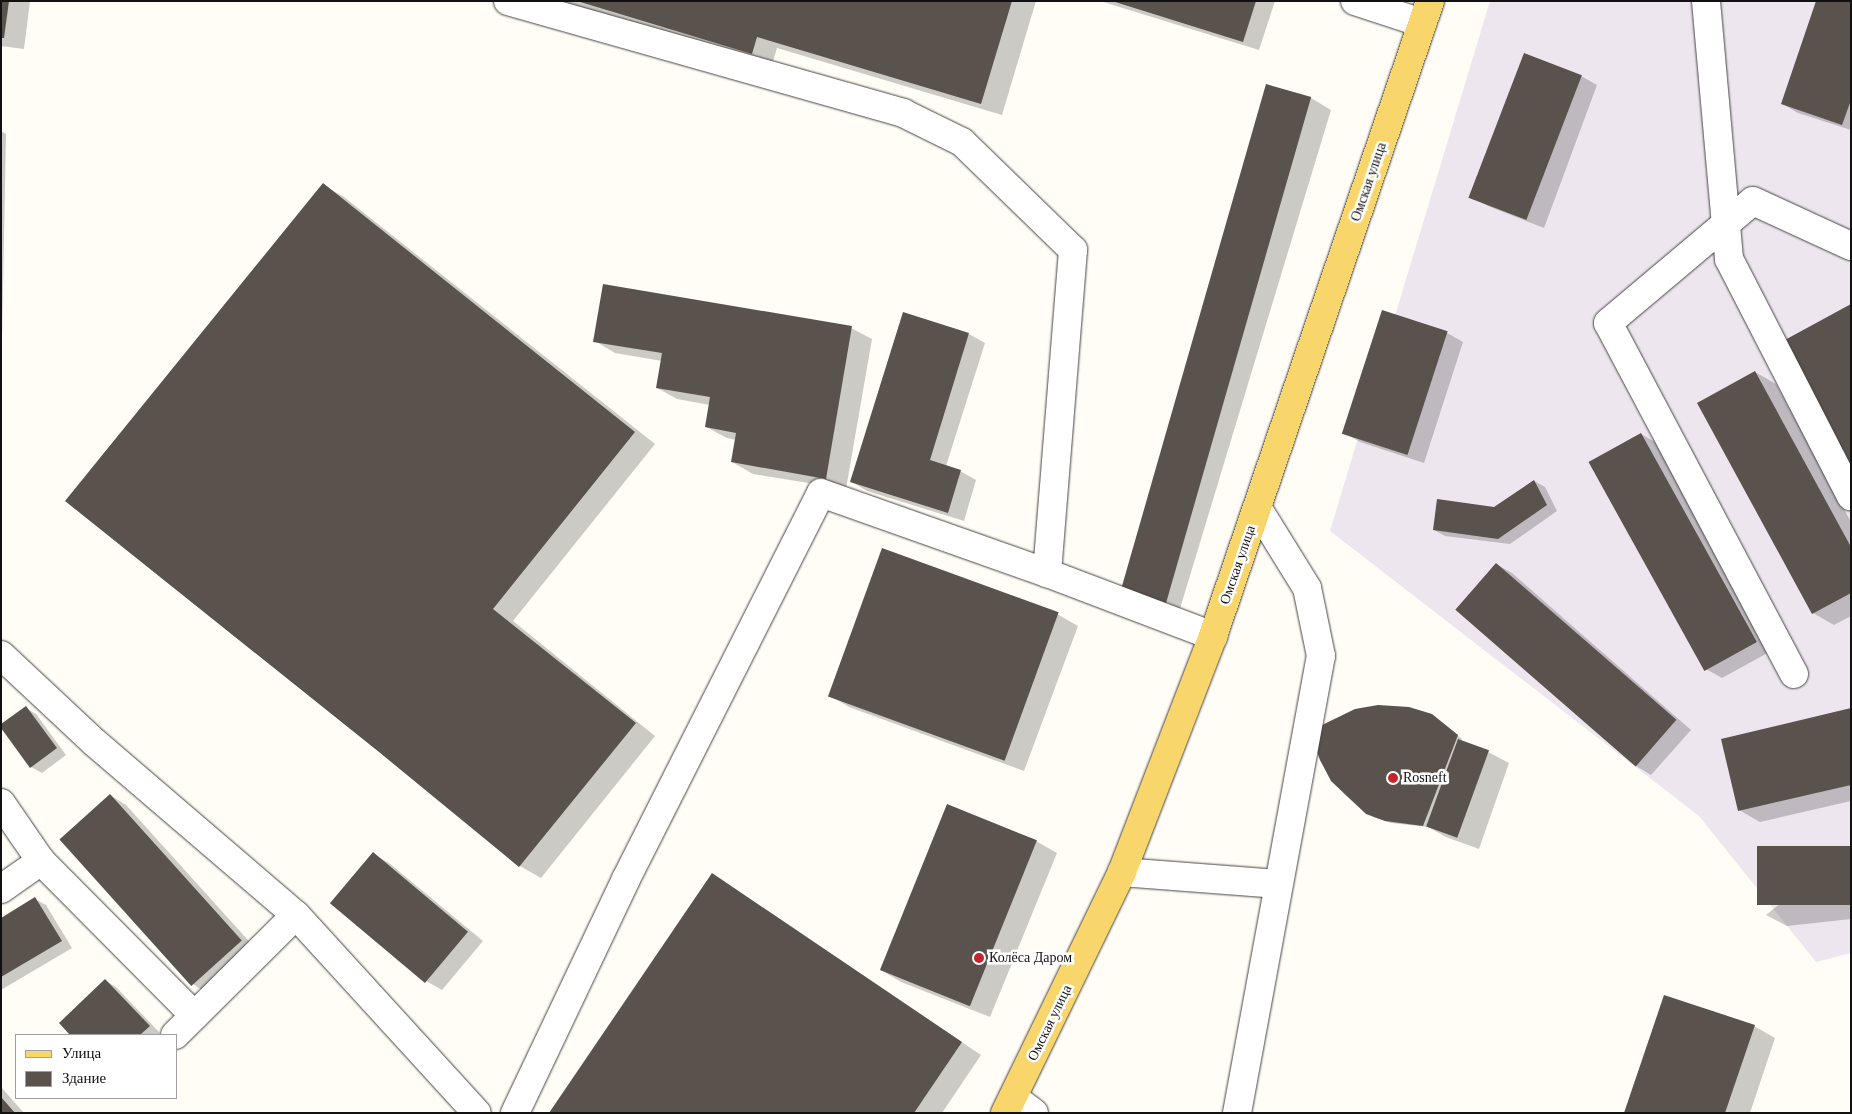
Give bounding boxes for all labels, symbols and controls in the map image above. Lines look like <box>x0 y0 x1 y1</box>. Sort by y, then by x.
street label: Омская улица <box>1348 140 1390 224</box>
street label: Омская улица <box>1217 523 1259 607</box>
place label: Rosneft <box>1403 770 1447 786</box>
marker: Rosneft <box>1387 772 1399 784</box>
place label: Колёса Даром <box>989 950 1072 966</box>
marker: Колёса Даром <box>973 952 985 964</box>
street label: Омская улица <box>1024 982 1076 1064</box>
legend <box>15 1034 178 1099</box>
text: Улица <box>62 1045 101 1061</box>
text: Здание <box>62 1070 106 1086</box>

